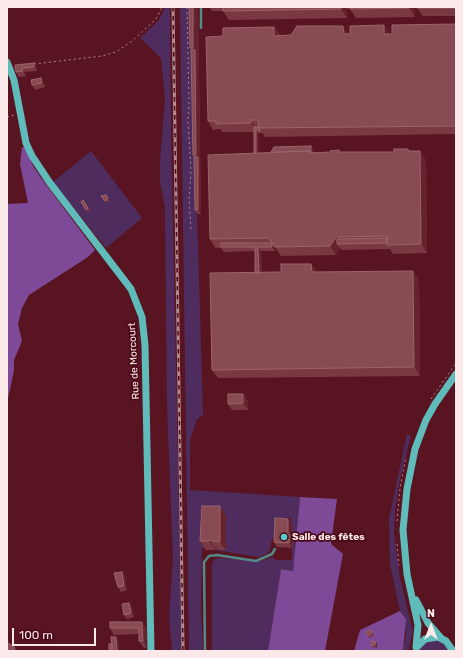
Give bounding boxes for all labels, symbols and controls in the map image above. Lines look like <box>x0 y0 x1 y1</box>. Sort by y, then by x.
street label: Rue de Morcourt <box>126 322 142 400</box>
place label: Salle des fêtes <box>292 531 365 543</box>
marker: Salle des fêtes <box>279 532 289 542</box>
north arrow <box>411 606 451 646</box>
text: N <box>427 607 435 620</box>
scale bar <box>14 620 98 646</box>
text: 100 m <box>19 628 53 642</box>

